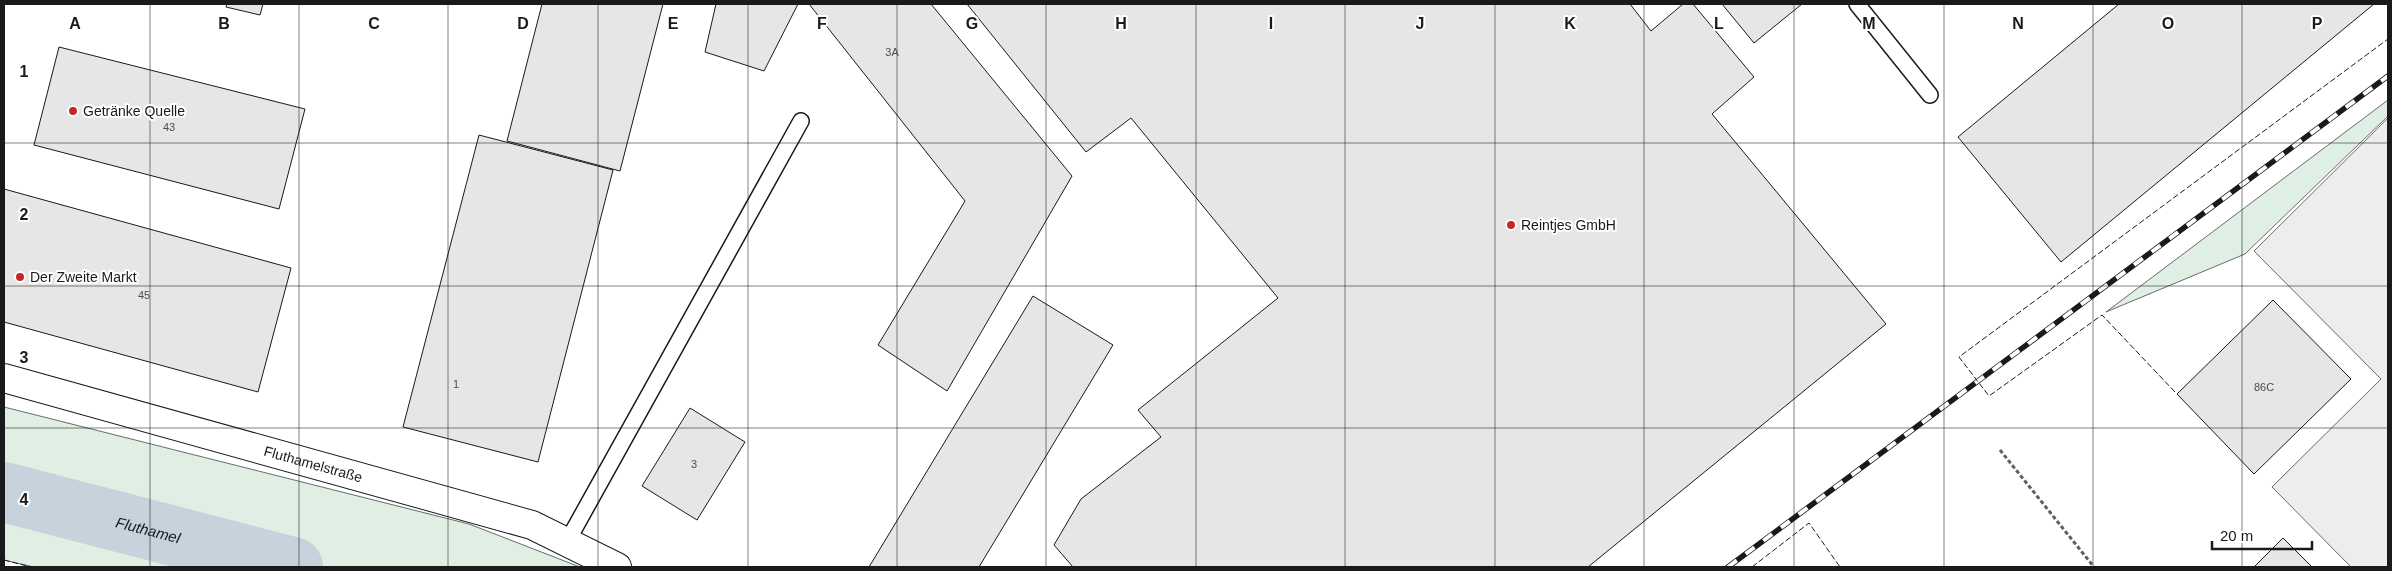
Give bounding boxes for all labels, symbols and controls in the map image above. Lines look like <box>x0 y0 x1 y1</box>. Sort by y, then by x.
text: A <box>69 15 81 32</box>
text: B <box>218 15 230 32</box>
text: C <box>368 15 380 32</box>
text: D <box>517 15 529 32</box>
text: E <box>668 15 679 32</box>
text: F <box>817 15 827 32</box>
text: G <box>966 15 978 32</box>
text: H <box>1115 15 1127 32</box>
text: I <box>1269 15 1273 32</box>
text: J <box>1416 15 1424 32</box>
text: K <box>1564 15 1576 32</box>
text: L <box>1714 15 1724 32</box>
text: M <box>1862 15 1876 32</box>
text: N <box>2012 15 2024 32</box>
text: O <box>2162 15 2174 32</box>
text: P <box>2312 15 2323 32</box>
house number: 3A <box>885 46 899 58</box>
text: 1 <box>20 63 29 80</box>
place label: Getränke Quelle <box>83 103 185 119</box>
marker: Getränke Quelle <box>67 105 79 117</box>
house number: 43 <box>163 121 175 133</box>
text: 2 <box>20 206 29 223</box>
place label: Reintjes GmbH <box>1521 217 1616 233</box>
marker: Reintjes GmbH <box>1505 219 1517 231</box>
place label: Der Zweite Markt <box>30 269 137 285</box>
marker: Der Zweite Markt <box>14 271 26 283</box>
house number: 45 <box>138 289 150 301</box>
text: 3 <box>20 349 29 366</box>
house number: 1 <box>453 378 459 390</box>
house number: 86C <box>2254 381 2274 393</box>
street label: Fluthamelstraße <box>262 443 364 485</box>
house number: 3 <box>691 458 697 470</box>
text: 4 <box>20 491 29 508</box>
water label: Fluthamel <box>114 513 183 546</box>
scale bar <box>2212 518 2312 550</box>
text: 20 m <box>2220 527 2253 544</box>

